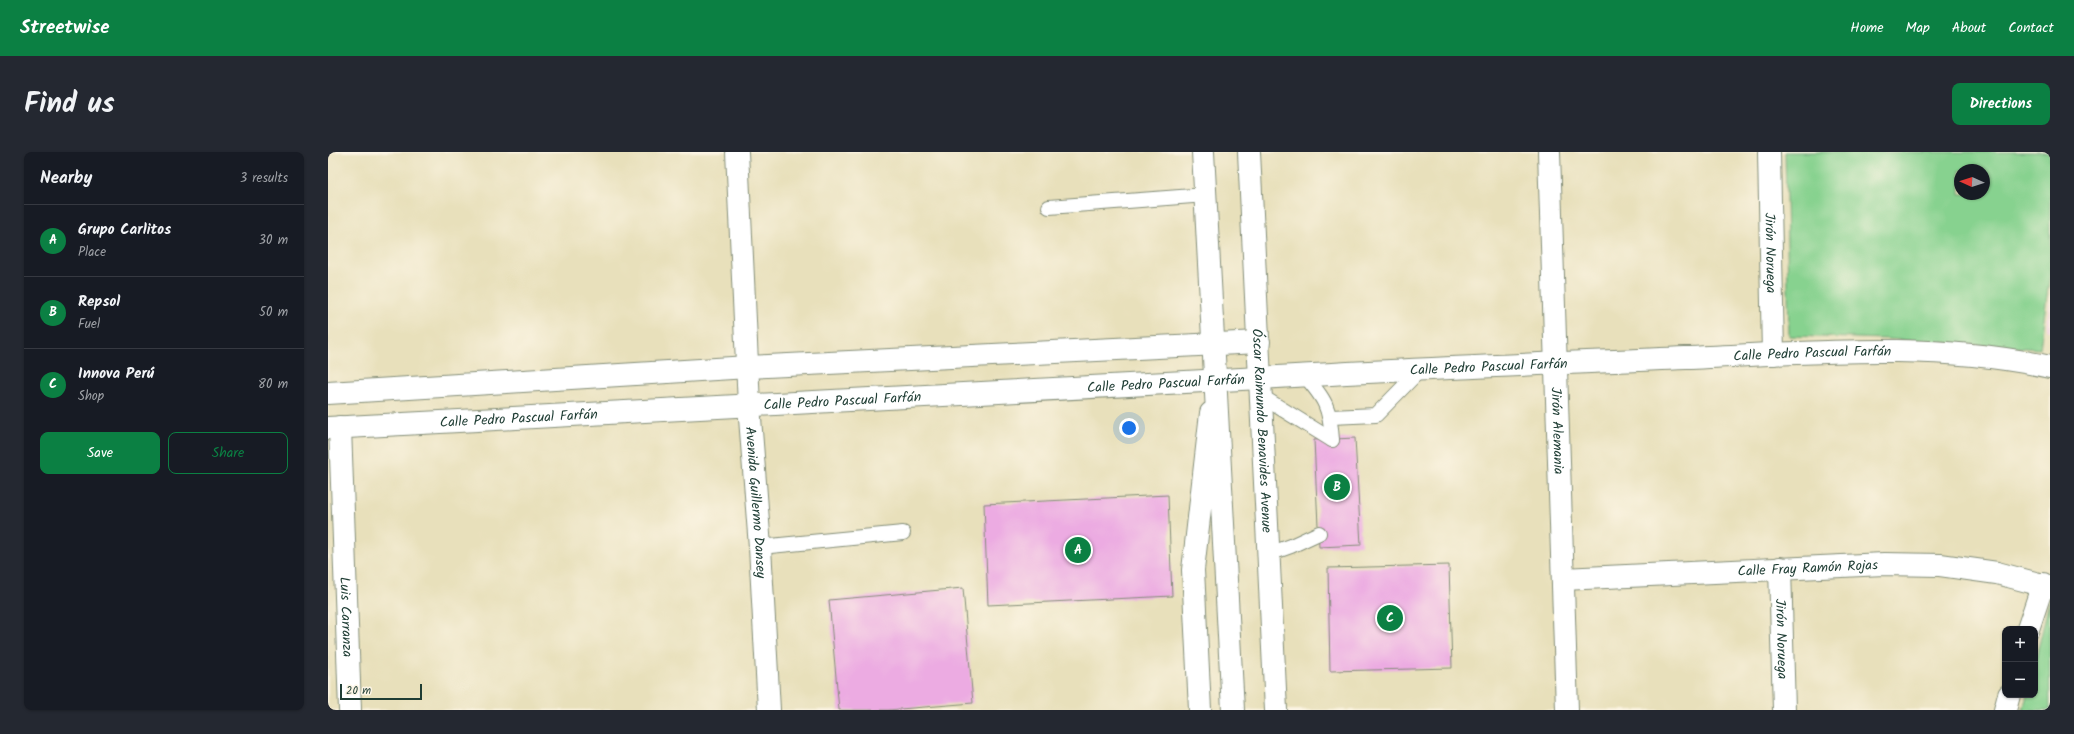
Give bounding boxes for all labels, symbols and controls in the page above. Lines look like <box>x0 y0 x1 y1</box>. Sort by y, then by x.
text: Streetwise <box>20 13 110 43</box>
text: Home <box>1850 17 1884 39</box>
text: Map <box>1906 17 1930 39</box>
text: About <box>1952 17 1986 39</box>
text: Contact <box>2008 17 2054 39</box>
text: Find us <box>24 82 115 127</box>
button: Directions <box>1952 83 2050 125</box>
north arrow <box>1954 164 1990 200</box>
text: Nearby <box>40 165 92 192</box>
text: 3 results <box>240 168 288 189</box>
street label: Jirón Noruega <box>1758 212 1782 294</box>
text: Grupo Carlitos <box>78 218 171 242</box>
text: A <box>49 230 57 251</box>
text: 30 m <box>259 230 288 251</box>
text: Place <box>78 242 106 263</box>
text: Repsol <box>78 290 120 314</box>
text: B <box>49 302 57 323</box>
text: 50 m <box>259 302 288 323</box>
text: Fuel <box>78 314 100 335</box>
street label: Óscar Raimundo Benavides Avenue <box>1246 328 1277 534</box>
street label: Calle Pedro Pascual Farfán <box>1733 341 1891 368</box>
street label: Calle Pedro Pascual Farfán <box>1409 353 1568 382</box>
text: Innova Perú <box>78 362 154 386</box>
street label: Calle Pedro Pascual Farfán <box>1086 369 1245 399</box>
text: C <box>49 374 57 395</box>
text: 80 m <box>258 374 288 395</box>
text: Shop <box>78 386 104 407</box>
street label: Calle Pedro Pascual Farfán <box>763 386 922 417</box>
street label: Jirón Alemania <box>1545 387 1569 475</box>
street label: Calle Pedro Pascual Farfán <box>439 404 598 434</box>
your location <box>1119 418 1139 438</box>
street label: Avenida Guillermo Dansey <box>739 426 772 579</box>
button: Save <box>40 432 160 474</box>
button: Share <box>168 432 288 474</box>
pin: B <box>1324 472 1350 502</box>
pin: A <box>1065 535 1091 565</box>
street label: Calle Fray Ramón Rojas <box>1737 554 1879 583</box>
street label: Luis Carranza <box>333 576 358 657</box>
street label: Jirón Noruega <box>1769 598 1793 680</box>
pin: C <box>1377 603 1403 633</box>
map controls <box>2002 626 2038 698</box>
button: + <box>2002 626 2038 662</box>
button: − <box>2002 662 2038 698</box>
scale bar <box>340 682 422 701</box>
text: 20 m <box>346 682 371 700</box>

